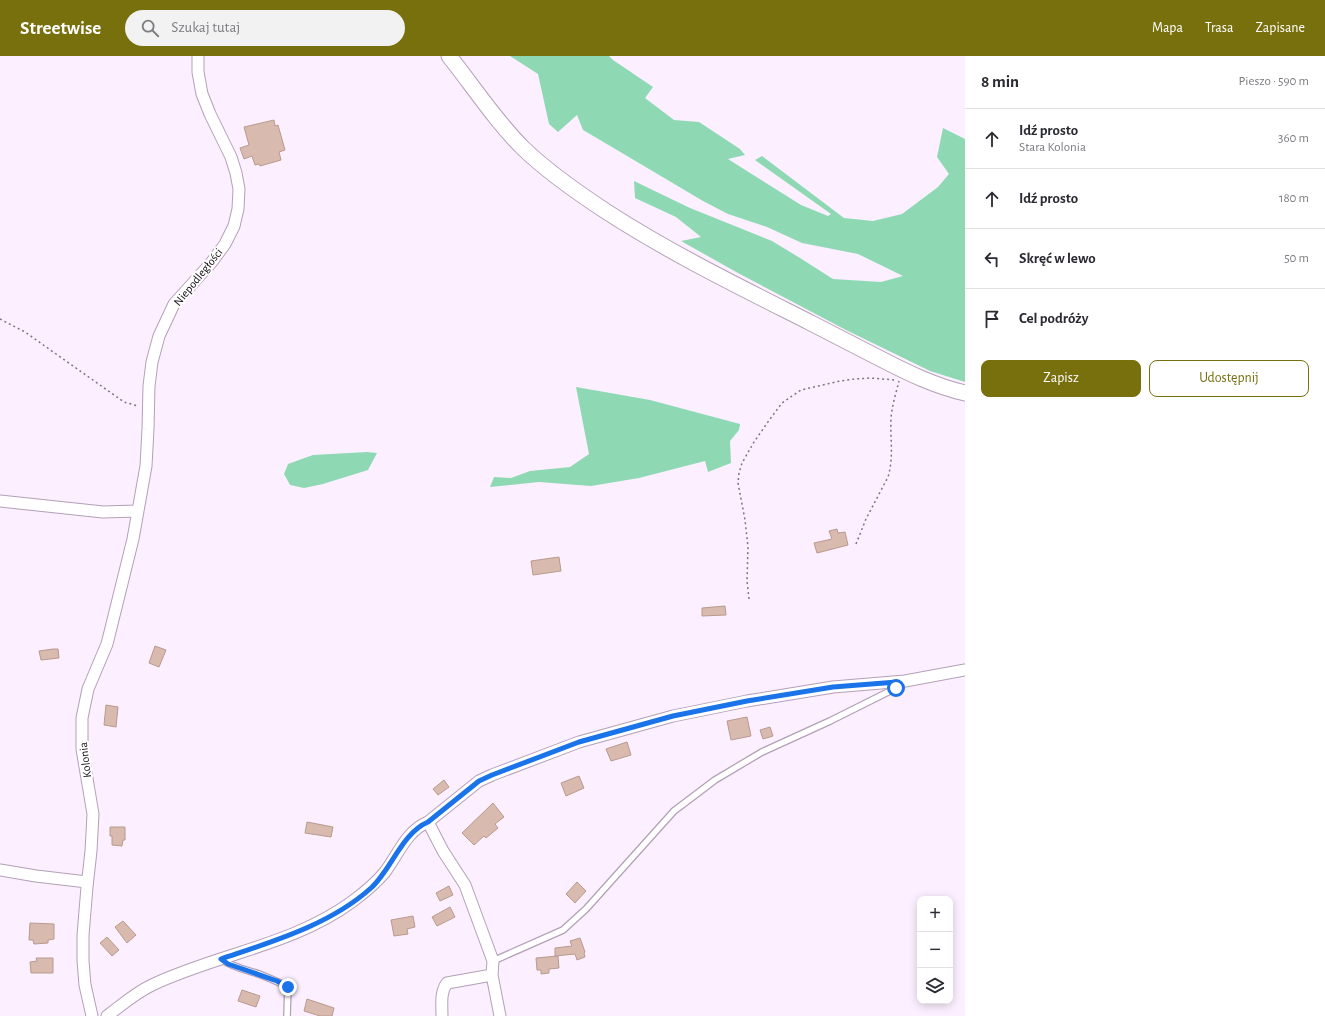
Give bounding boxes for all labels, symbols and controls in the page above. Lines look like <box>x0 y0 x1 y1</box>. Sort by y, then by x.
search box <box>125 10 405 46</box>
icon: search <box>139 17 161 39</box>
text: Streetwise <box>20 19 101 38</box>
text: Szukaj tutaj <box>171 20 240 35</box>
text: Mapa <box>1152 21 1183 35</box>
text: Trasa <box>1205 21 1233 35</box>
text: Zapisane <box>1255 21 1305 35</box>
text: 8 min <box>981 73 1019 90</box>
text: Pieszo · 590 m <box>1239 75 1309 88</box>
text: Idź prosto <box>1019 123 1078 138</box>
icon: ahead <box>981 128 1003 150</box>
text: 360 m <box>1278 132 1309 145</box>
text: Stara Kolonia <box>1019 141 1086 154</box>
icon: ahead <box>981 188 1003 210</box>
text: Idź prosto <box>1019 191 1078 206</box>
text: 180 m <box>1279 192 1309 205</box>
street label: Niepodległości <box>171 246 225 308</box>
icon: left <box>981 248 1003 270</box>
text: Skręć w lewo <box>1019 251 1096 266</box>
text: 50 m <box>1284 252 1309 265</box>
icon: arrive <box>981 308 1003 330</box>
text: Cel podróży <box>1019 311 1088 326</box>
button: Zapisz <box>981 360 1141 397</box>
button: Udostępnij <box>1149 360 1309 397</box>
route start <box>887 679 905 697</box>
street label: Kolonia <box>77 741 93 778</box>
map controls <box>917 896 953 1004</box>
button: + <box>917 896 953 932</box>
button: − <box>917 932 953 968</box>
button: layers <box>917 968 953 1004</box>
route end <box>279 978 297 996</box>

